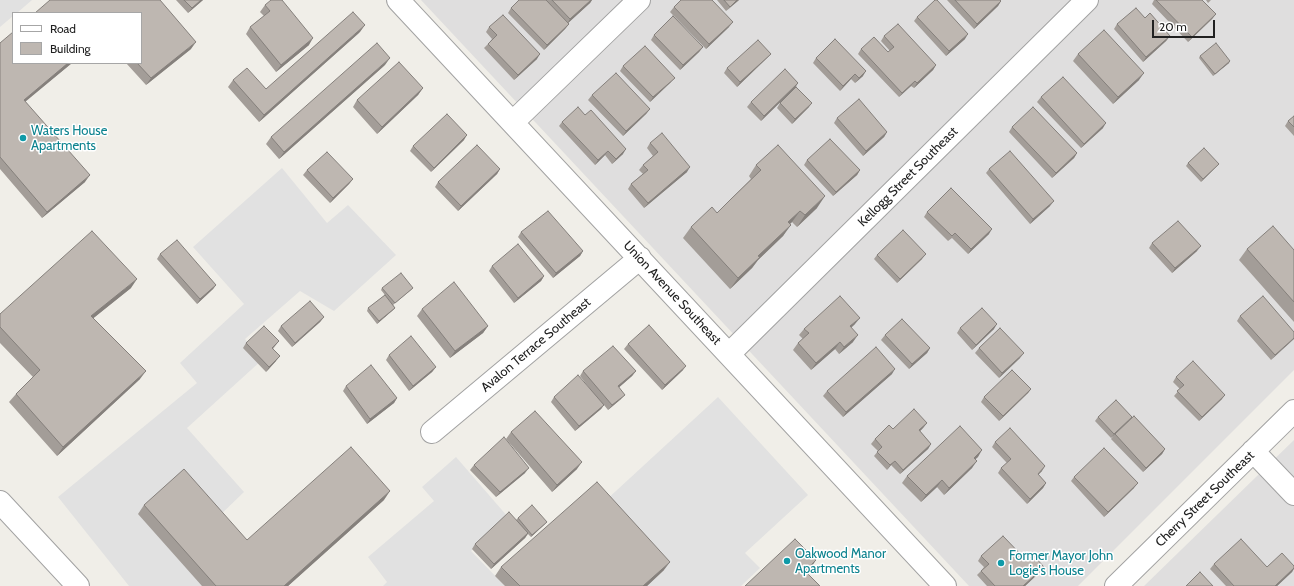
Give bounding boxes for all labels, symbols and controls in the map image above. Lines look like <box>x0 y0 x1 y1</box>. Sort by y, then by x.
legend <box>12 12 142 64</box>
scale bar <box>1154 12 1217 38</box>
text: 20 m <box>1159 19 1187 34</box>
text: Road <box>50 21 76 36</box>
text: Building <box>50 41 91 56</box>
place label: Waters House Apartments <box>31 123 107 154</box>
street label: Kellogg Street Southeast <box>855 124 961 230</box>
marker: Waters House Apartments <box>18 133 28 143</box>
street label: Union Avenue Southeast <box>620 238 724 348</box>
street label: Avalon Terrace Southeast <box>478 295 594 395</box>
street label: Cherry Street Southeast <box>1152 448 1258 550</box>
place label: Oakwood Manor Apartments <box>795 546 886 577</box>
place label: Former Mayor John Logie's House <box>1009 548 1113 579</box>
marker: Oakwood Manor Apartments <box>782 556 792 566</box>
marker: Former Mayor John Logie's House <box>996 558 1006 568</box>

